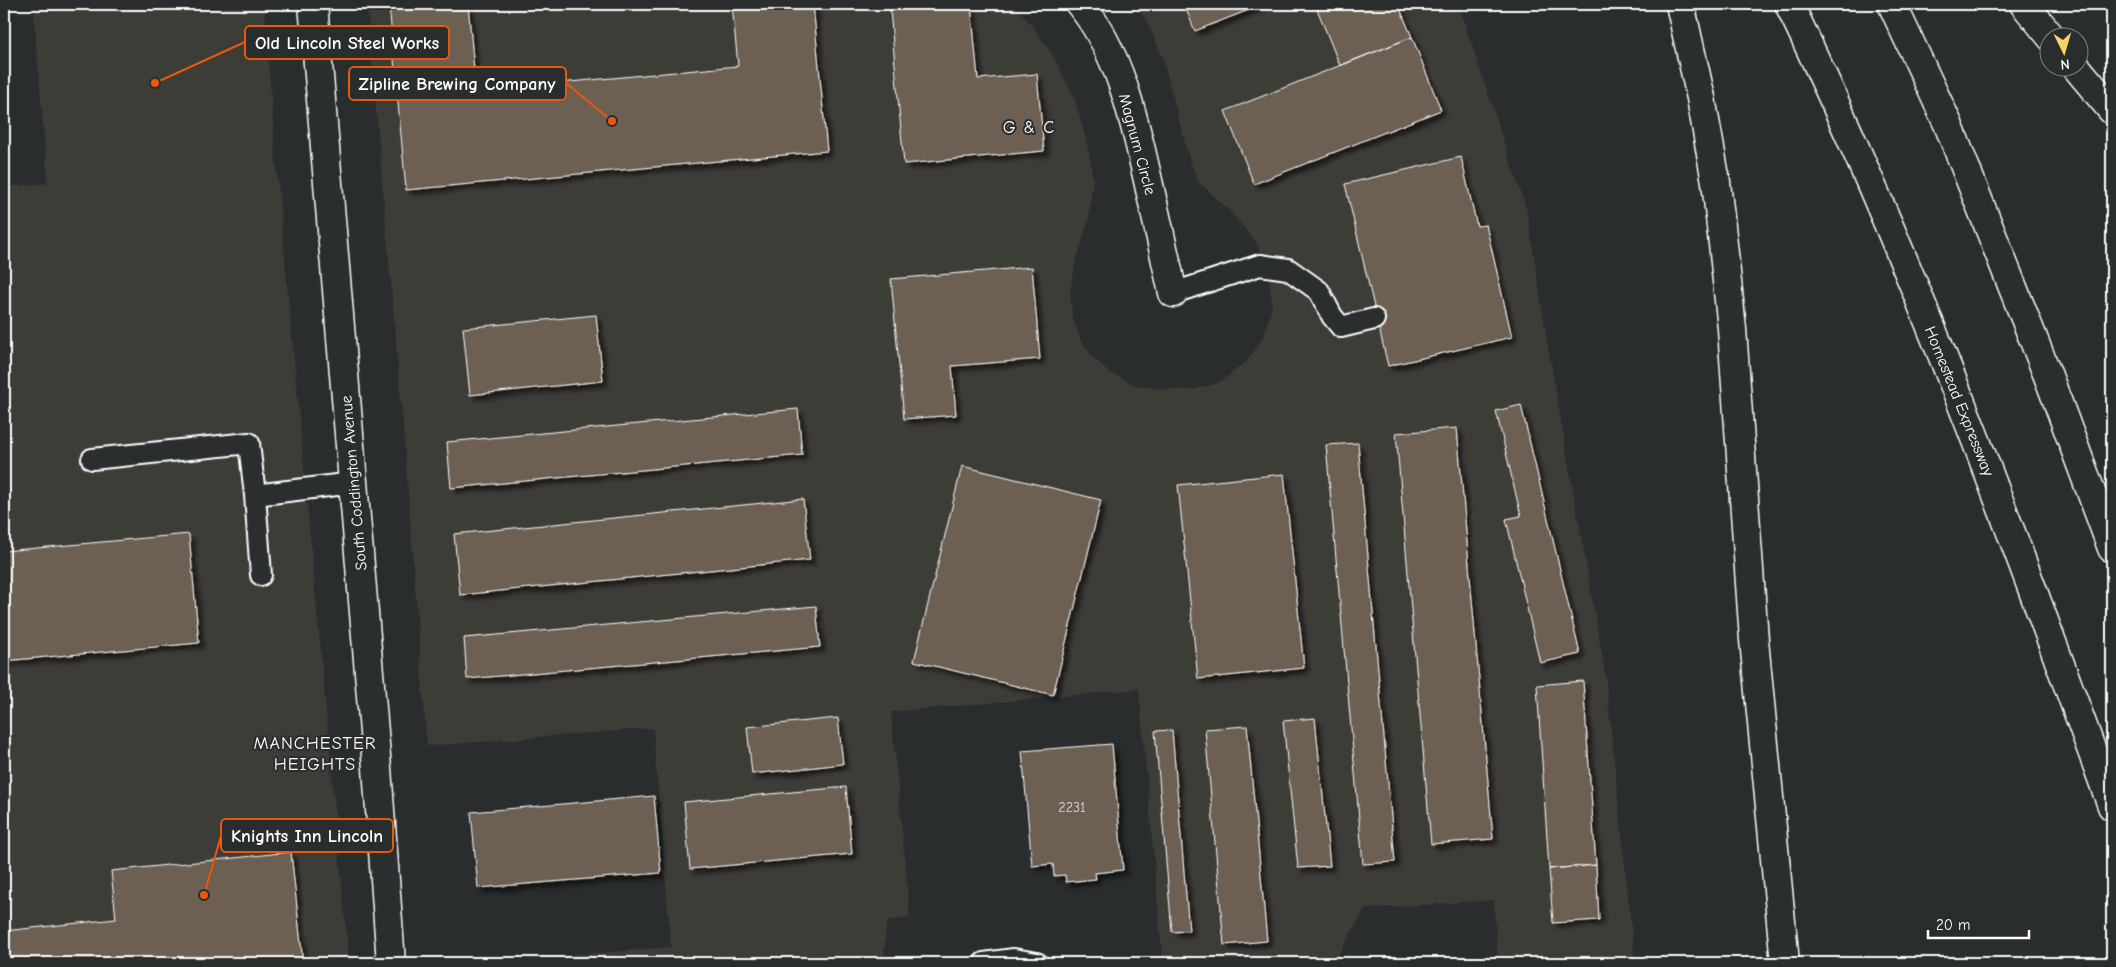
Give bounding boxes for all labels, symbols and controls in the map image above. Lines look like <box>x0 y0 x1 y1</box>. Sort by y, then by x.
callout: Old Lincoln Steel Works <box>245 26 449 59</box>
north arrow <box>2038 28 2088 78</box>
text: Old Lincoln Steel Works <box>255 33 439 54</box>
text: N <box>2060 56 2070 73</box>
callout: Zipline Brewing Company <box>349 67 566 100</box>
text: Zipline Brewing Company <box>359 74 556 95</box>
street label: Magnum Circle <box>1115 92 1159 197</box>
district label: G & C <box>1003 117 1055 138</box>
street label: Homestead Expressway <box>1921 324 1998 480</box>
street label: South Coddington Avenue <box>337 395 371 571</box>
district label: MANCHESTER HEIGHTS <box>253 733 377 775</box>
house number: 2231 <box>1058 799 1086 816</box>
callout: Knights Inn Lincoln <box>221 819 393 852</box>
text: Knights Inn Lincoln <box>231 826 383 847</box>
scale bar <box>1928 907 2030 939</box>
text: 20 m <box>1936 916 1970 934</box>

